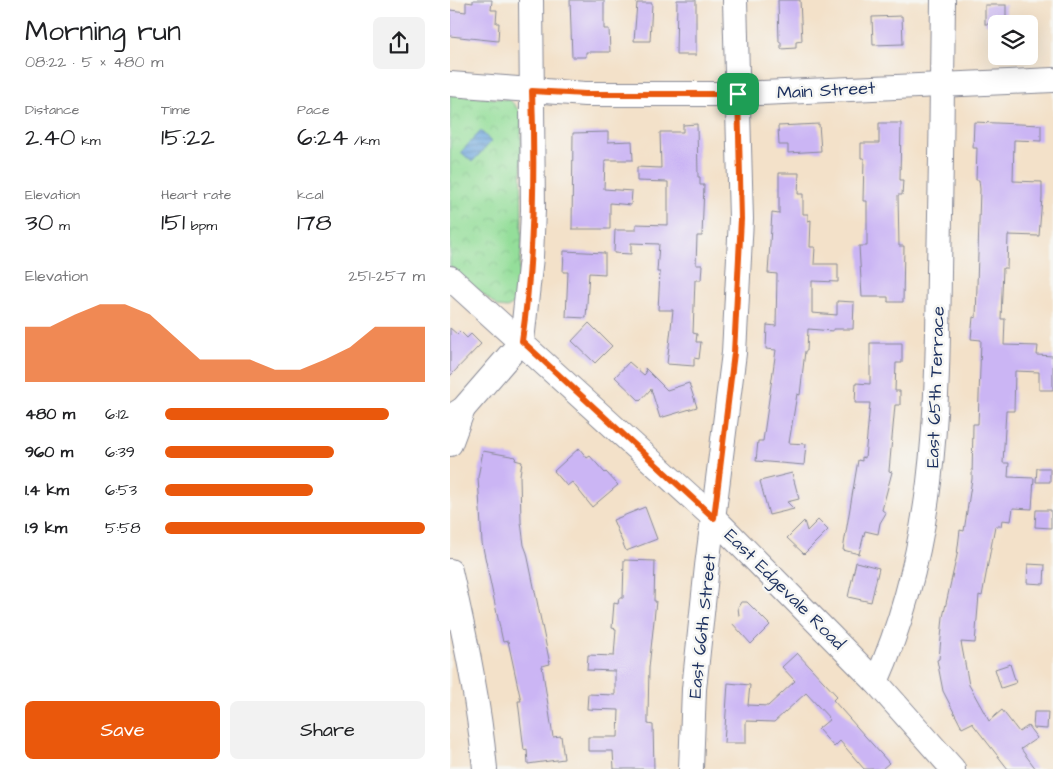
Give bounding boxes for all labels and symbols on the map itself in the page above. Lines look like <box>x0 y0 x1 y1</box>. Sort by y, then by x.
pin <box>717 73 759 115</box>
street label: Main Street <box>776 75 877 106</box>
street label: East 65th Terrace <box>920 305 951 468</box>
street label: East Edgevale Road <box>718 523 851 656</box>
street label: East 66th Street <box>682 552 723 699</box>

